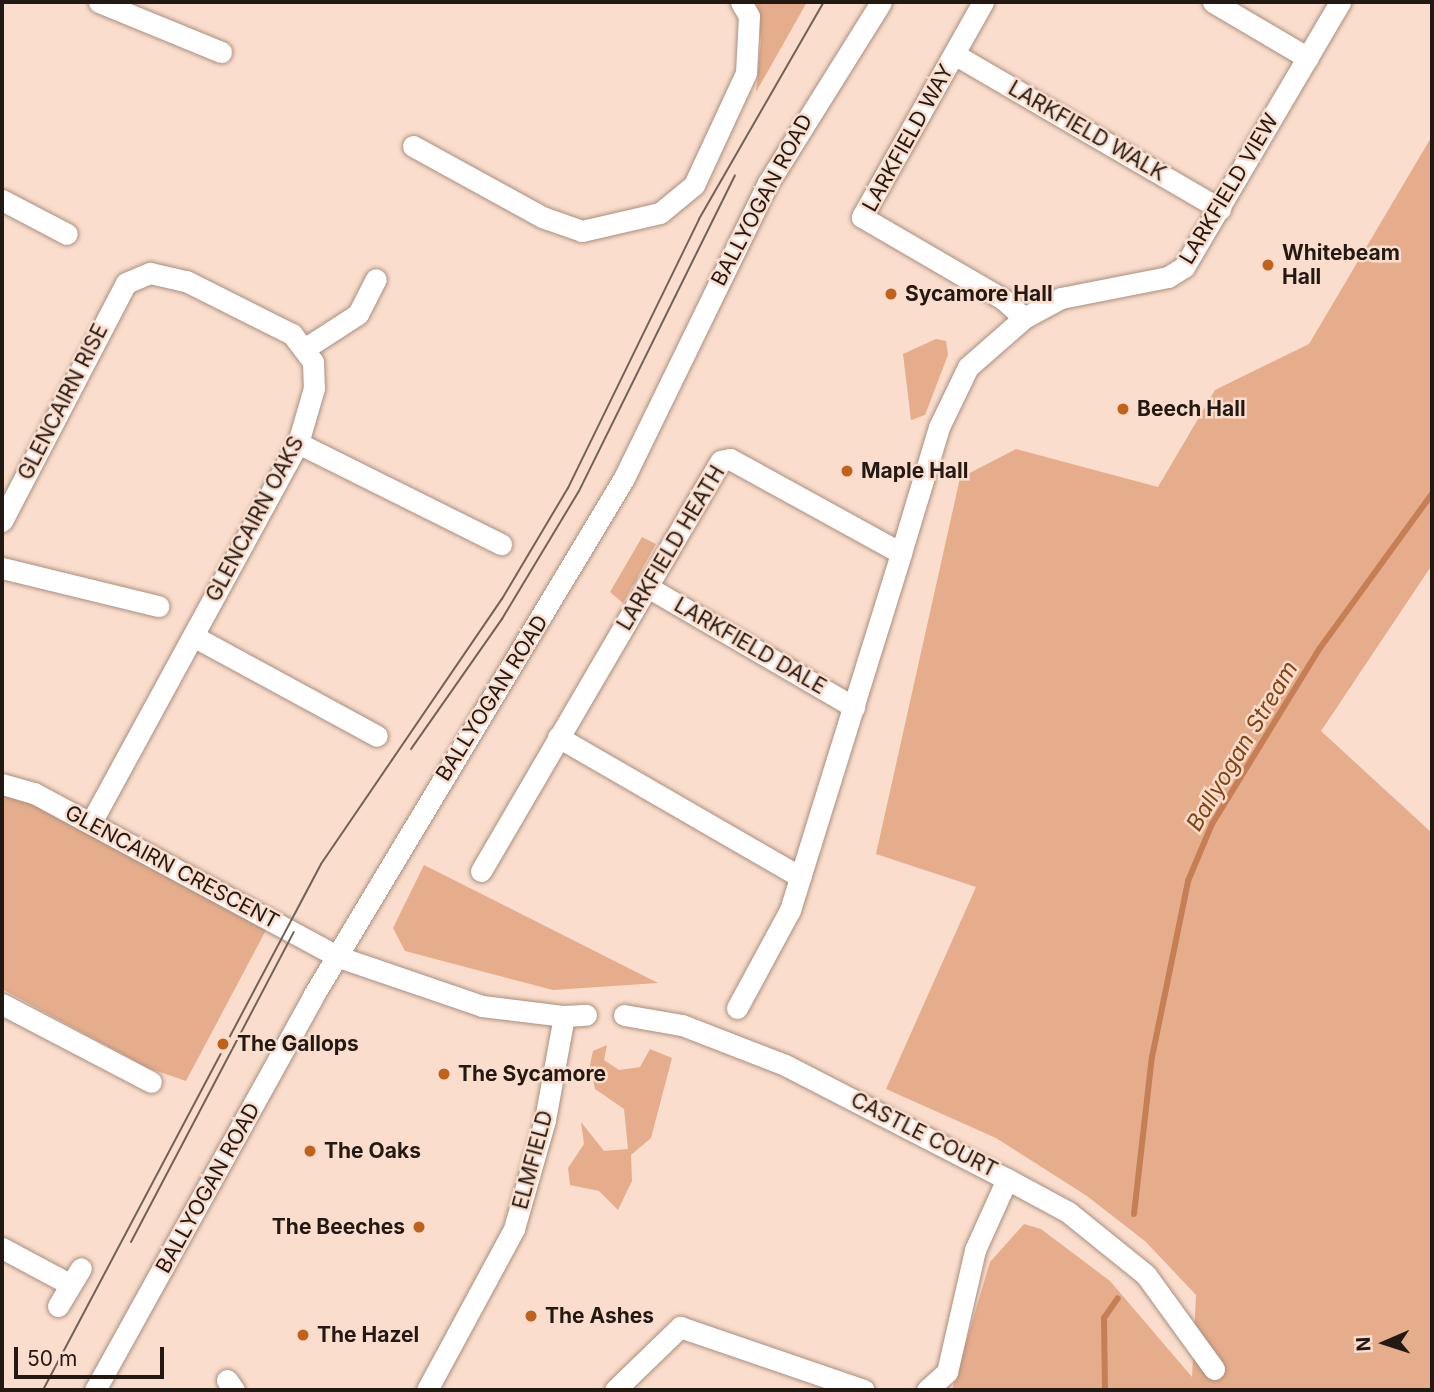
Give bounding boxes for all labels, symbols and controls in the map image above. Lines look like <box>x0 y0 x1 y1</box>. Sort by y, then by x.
street label: LARKFIELD WAY <box>857 60 959 216</box>
street label: LARKFIELD WALK <box>1004 76 1170 186</box>
street label: LARKFIELD VIEW <box>1174 109 1284 269</box>
street label: BALLYOGAN ROAD <box>706 110 818 290</box>
place label: Whitebeam Hall <box>1282 240 1400 290</box>
marker: Whitebeam Hall <box>1260 257 1276 273</box>
place label: Sycamore Hall <box>905 281 1053 307</box>
marker: Sycamore Hall <box>883 286 899 302</box>
street label: GLENCAIRN RISE <box>13 320 113 484</box>
place label: Beech Hall <box>1137 396 1246 422</box>
marker: Beech Hall <box>1115 401 1131 417</box>
street label: GLENCAIRN OAKS <box>201 432 309 606</box>
place label: Maple Hall <box>861 458 968 484</box>
street label: LARKFIELD HEATH <box>612 461 730 635</box>
marker: Maple Hall <box>839 463 855 479</box>
street label: LARKFIELD DALE <box>670 592 830 700</box>
street label: BALLYOGAN ROAD <box>431 610 553 786</box>
water label: Ballyogan Stream <box>1180 656 1304 836</box>
street label: GLENCAIRN CRESCENT <box>61 800 283 934</box>
place label: The Gallops <box>237 1031 359 1057</box>
marker: The Gallops <box>215 1036 231 1052</box>
place label: The Sycamore <box>458 1061 606 1087</box>
marker: The Sycamore <box>436 1066 452 1082</box>
street label: CASTLE COURT <box>847 1087 1001 1183</box>
street label: BALLYOGAN ROAD <box>151 1098 265 1278</box>
street label: ELMFIELD <box>508 1108 558 1212</box>
place label: The Oaks <box>324 1138 421 1164</box>
marker: The Oaks <box>302 1143 318 1159</box>
place label: The Beeches <box>272 1214 405 1240</box>
marker: The Beeches <box>411 1219 427 1235</box>
place label: The Ashes <box>545 1303 654 1329</box>
marker: The Ashes <box>523 1308 539 1324</box>
north arrow <box>1350 1308 1420 1378</box>
place label: The Hazel <box>317 1322 419 1348</box>
marker: The Hazel <box>295 1327 311 1343</box>
scale bar <box>18 1332 168 1376</box>
text: N <box>1352 1336 1375 1352</box>
text: 50 m <box>27 1346 77 1371</box>

